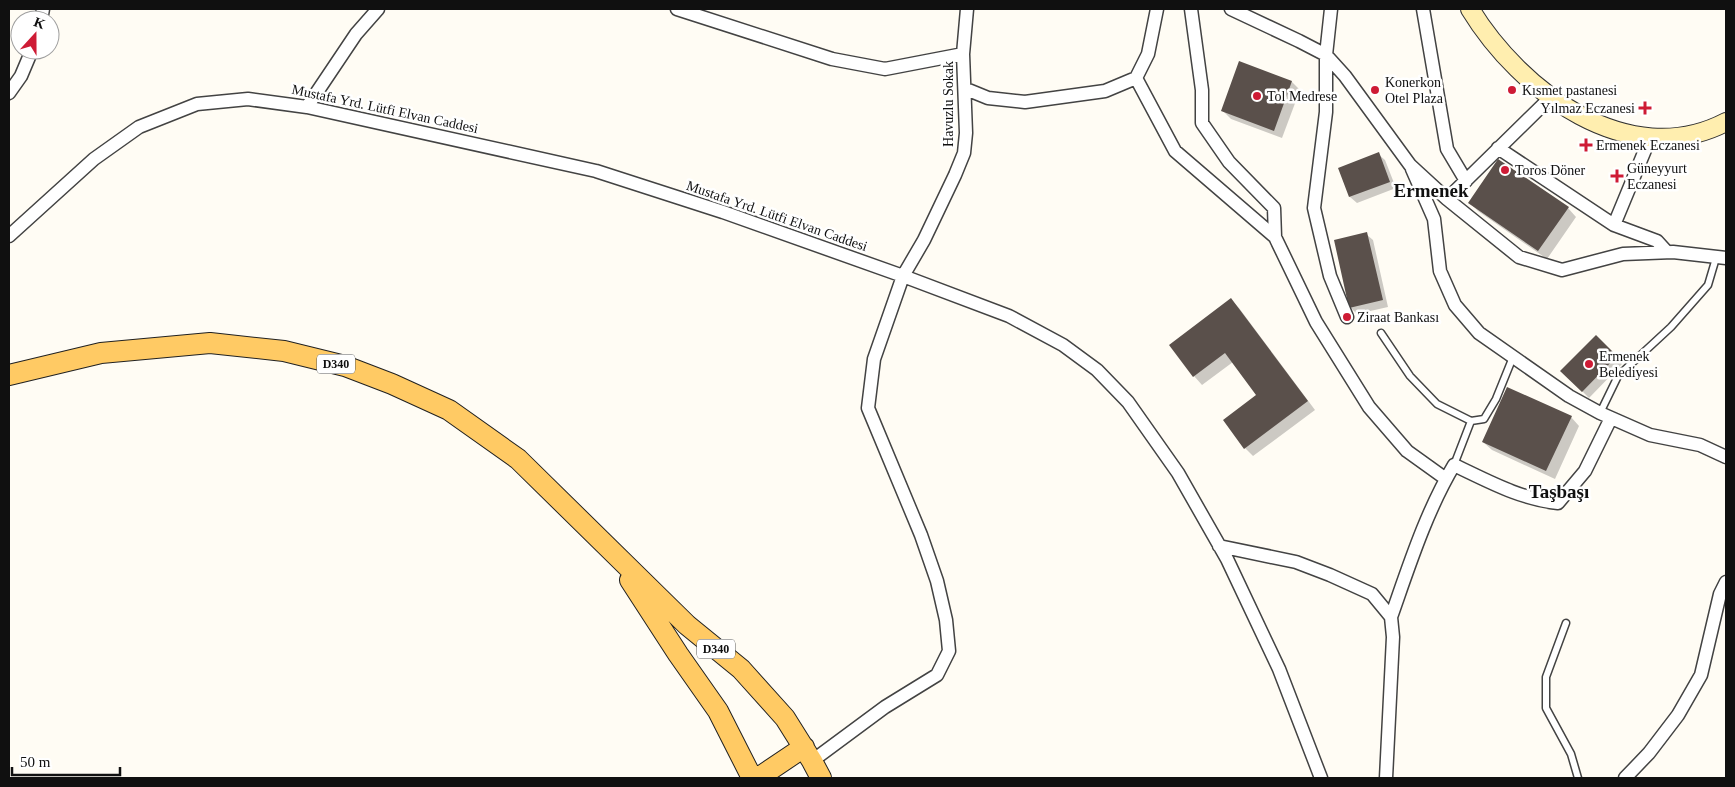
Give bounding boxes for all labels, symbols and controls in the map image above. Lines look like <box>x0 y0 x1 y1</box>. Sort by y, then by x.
north arrow <box>10 10 60 60</box>
text: K <box>32 14 47 32</box>
street label: Havuzlu Sokak <box>941 61 956 147</box>
place label: Konerkon Otel Plaza <box>1385 75 1444 106</box>
street label: Mustafa Yrd. Lütfi Elvan Caddesi <box>290 82 480 136</box>
place label: Kısmet pastanesi <box>1522 83 1617 98</box>
marker: Konerkon Otel Plaza <box>1369 84 1381 96</box>
marker: Kısmet pastanesi <box>1506 84 1518 96</box>
place label: Tol Medrese <box>1267 89 1337 104</box>
marker: Tol Medrese <box>1251 90 1263 102</box>
place label: Yılmaz Eczanesi <box>1541 101 1635 116</box>
marker: Yılmaz Eczanesi <box>1639 102 1651 114</box>
place label: Ermenek Eczanesi <box>1596 138 1700 153</box>
marker: Ermenek Eczanesi <box>1580 139 1592 151</box>
place label: Güneyyurt Eczanesi <box>1627 161 1687 192</box>
place label: Toros Döner <box>1515 163 1586 178</box>
marker: Toros Döner <box>1499 164 1511 176</box>
marker: Güneyyurt Eczanesi <box>1611 170 1623 182</box>
street label: Mustafa Yrd. Lütfi Elvan Caddesi <box>685 178 870 254</box>
district label: Ermenek <box>1394 180 1469 201</box>
place label: Ziraat Bankası <box>1357 310 1439 325</box>
marker: Ziraat Bankası <box>1341 311 1353 323</box>
place label: Ermenek Belediyesi <box>1599 349 1658 380</box>
road number: D340 <box>317 354 355 374</box>
marker: Ermenek Belediyesi <box>1583 358 1595 370</box>
district label: Taşbaşı <box>1529 481 1589 502</box>
road number: D340 <box>697 640 735 659</box>
scale bar <box>12 744 120 776</box>
text: 50 m <box>20 754 51 770</box>

